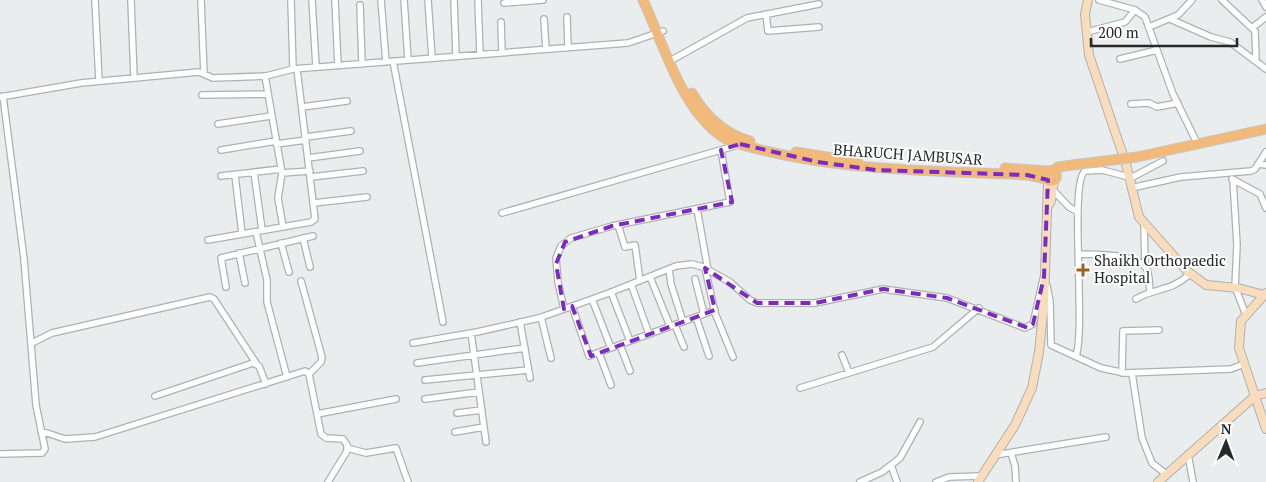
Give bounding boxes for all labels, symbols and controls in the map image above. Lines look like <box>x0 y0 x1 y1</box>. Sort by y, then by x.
scale bar <box>1091 15 1237 47</box>
text: 200 m <box>1098 22 1139 42</box>
street label: BHARUCH JAMBUSAR <box>833 139 984 169</box>
place label: Shaikh Orthopaedic Hospital <box>1094 250 1226 287</box>
marker: Shaikh Orthopaedic Hospital <box>1076 263 1090 277</box>
north arrow <box>1201 417 1251 467</box>
text: N <box>1221 419 1232 438</box>

